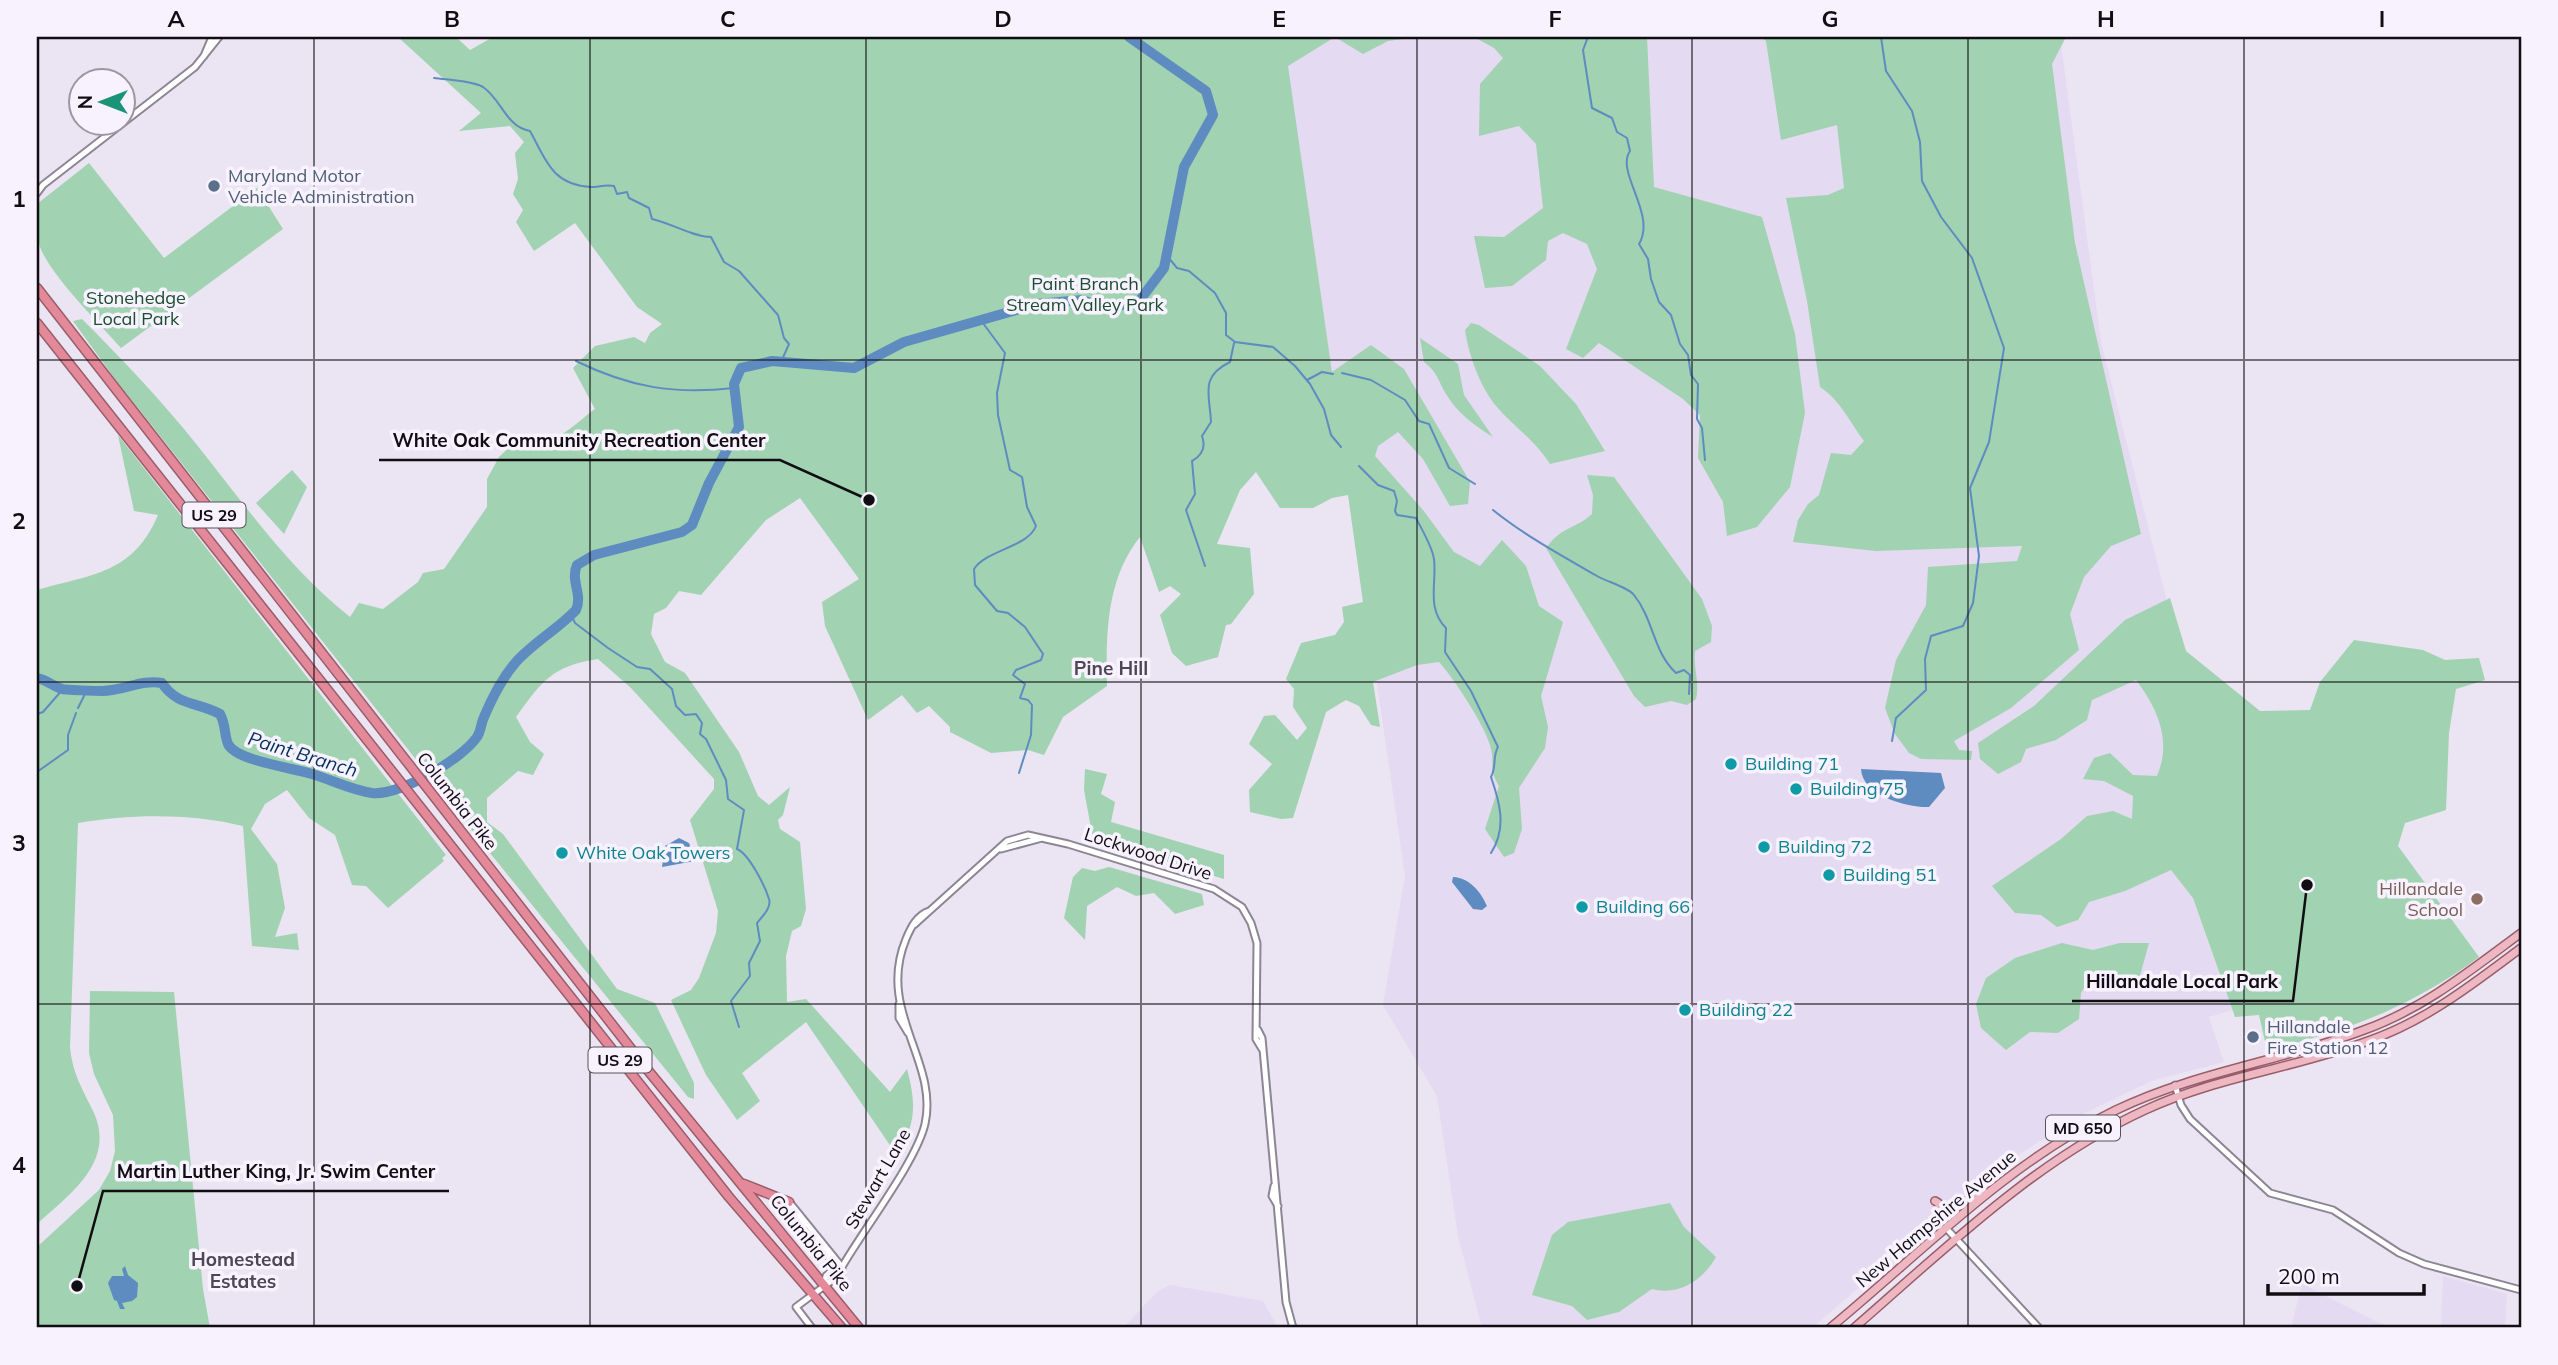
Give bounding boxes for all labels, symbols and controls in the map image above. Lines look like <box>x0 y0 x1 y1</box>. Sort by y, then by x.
text: A <box>167 4 185 33</box>
text: B <box>444 4 460 33</box>
text: C <box>720 4 736 33</box>
text: D <box>994 4 1012 33</box>
text: E <box>1272 4 1286 33</box>
text: F <box>1548 4 1562 33</box>
text: G <box>1821 4 1839 33</box>
text: H <box>2097 4 2115 33</box>
text: I <box>2379 4 2385 33</box>
north arrow <box>66 66 136 136</box>
text: N <box>73 95 97 109</box>
place label: Maryland Motor Vehicle Administration <box>228 164 414 208</box>
marker: Maryland Motor Vehicle Administration <box>206 178 222 194</box>
text: 1 <box>12 184 26 213</box>
park label: Paint Branch Stream Valley Park <box>1006 272 1165 316</box>
park label: Stonehedge Local Park <box>86 286 186 330</box>
callout: White Oak Community Recreation Center <box>379 420 780 460</box>
text: White Oak Community Recreation Center <box>392 428 766 452</box>
road number: US 29 <box>182 502 246 528</box>
text: 2 <box>12 506 26 535</box>
district label: Pine Hill <box>1074 656 1148 680</box>
water label: Paint Branch <box>245 726 361 782</box>
street label: Columbia Pike <box>412 747 503 854</box>
place label: Building 71 <box>1745 752 1839 775</box>
marker: Building 71 <box>1723 756 1739 772</box>
place label: Building 75 <box>1810 777 1904 800</box>
marker: Building 75 <box>1788 781 1804 797</box>
street label: Lockwood Drive <box>1081 822 1215 885</box>
text: 3 <box>12 828 26 857</box>
place label: Building 72 <box>1778 835 1872 858</box>
marker: Building 72 <box>1756 839 1772 855</box>
place label: White Oak Towers <box>576 841 731 864</box>
marker: White Oak Towers <box>554 845 570 861</box>
place label: Building 51 <box>1843 863 1937 886</box>
marker: Building 51 <box>1821 867 1837 883</box>
place label: Hillandale School <box>2379 877 2463 921</box>
marker: Hillandale School <box>2469 891 2485 907</box>
place label: Building 66 <box>1596 895 1690 918</box>
marker: Building 66 <box>1574 899 1590 915</box>
callout: Hillandale Local Park <box>2072 961 2293 1001</box>
text: Hillandale Local Park <box>2086 969 2279 993</box>
place label: Building 22 <box>1699 998 1793 1021</box>
marker: Building 22 <box>1677 1002 1693 1018</box>
place label: Hillandale Fire Station 12 <box>2267 1015 2388 1059</box>
marker: Hillandale Fire Station 12 <box>2245 1029 2261 1045</box>
road number: US 29 <box>588 1048 652 1072</box>
road number: MD 650 <box>2046 1116 2120 1140</box>
street label: Stewart Lane <box>840 1124 916 1233</box>
street label: New Hampshire Avenue <box>1851 1145 2020 1292</box>
text: 4 <box>12 1150 26 1179</box>
callout: Martin Luther King, Jr. Swim Center <box>103 1151 449 1191</box>
text: Martin Luther King, Jr. Swim Center <box>117 1159 436 1183</box>
street label: Columbia Pike <box>765 1190 857 1296</box>
district label: Homestead Estates <box>191 1247 295 1293</box>
scale bar <box>2268 1253 2423 1297</box>
text: 200 m <box>2278 1263 2340 1289</box>

